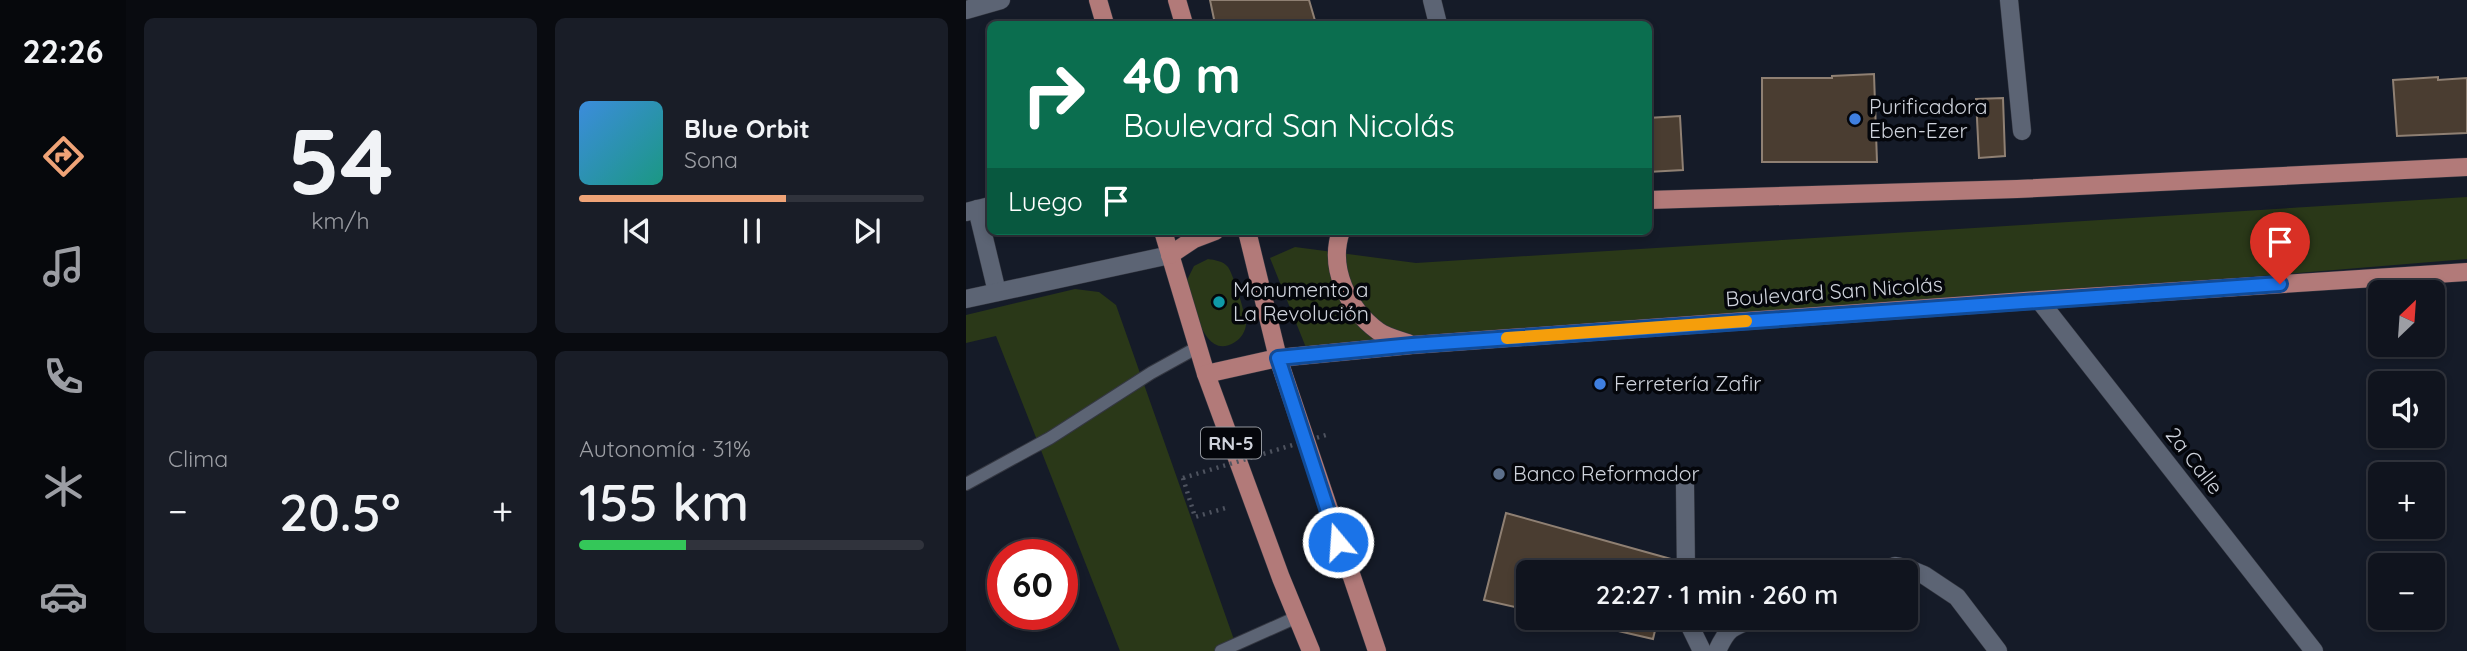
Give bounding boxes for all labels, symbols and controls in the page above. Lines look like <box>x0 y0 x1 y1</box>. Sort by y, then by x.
text: 22:26 <box>22 31 104 71</box>
text: 40 m <box>1123 44 1241 105</box>
icon: right <box>1008 49 1099 140</box>
place label: Purificadora Eben-Ezer <box>1869 93 1988 143</box>
text: 54 <box>288 103 393 217</box>
text: Boulevard San Nicolás <box>1123 105 1455 145</box>
marker: Purificadora Eben-Ezer <box>1847 111 1863 127</box>
text: Blue Orbit <box>684 112 810 145</box>
icon: directions <box>39 132 88 181</box>
text: Sona <box>684 145 738 174</box>
icon: arrive <box>1097 182 1135 220</box>
text: Luego <box>1008 185 1083 218</box>
text: km/h <box>311 206 370 235</box>
icon: previous <box>618 212 656 250</box>
icon: pause <box>733 212 771 250</box>
icon: next <box>848 212 886 250</box>
pin <box>2250 212 2310 284</box>
icon: arrive <box>2261 223 2299 261</box>
icon: music <box>39 242 88 291</box>
street label: Boulevard San Nicolás <box>1724 270 1943 312</box>
place label: Monumento a La Revolución <box>1233 276 1369 326</box>
north arrow <box>2368 280 2445 357</box>
map controls <box>2368 280 2445 630</box>
marker: Monumento a La Revolución <box>1211 294 1227 310</box>
icon: phone <box>39 352 88 401</box>
place label: Ferretería Zafir <box>1614 370 1761 396</box>
button: sound <box>2368 371 2445 448</box>
marker: Ferretería Zafir <box>1592 376 1608 392</box>
street label: 2a Calle <box>2161 422 2229 499</box>
road number: RN-5 <box>1201 428 1261 458</box>
text: Autonomía · 31% <box>579 434 751 463</box>
text: Clima <box>168 444 228 473</box>
place label: Banco Reformador <box>1513 460 1700 486</box>
icon: climate <box>39 462 88 511</box>
button: + <box>2368 462 2445 539</box>
marker: Banco Reformador <box>1491 466 1507 482</box>
text: 155 km <box>579 469 749 534</box>
text: 20.5° <box>279 479 400 544</box>
text: − <box>168 487 188 535</box>
text: + <box>492 487 513 535</box>
position arrow <box>1301 505 1375 579</box>
speed limit sign: 60 <box>987 539 1078 630</box>
button: − <box>2368 553 2445 630</box>
icon: car <box>39 572 88 621</box>
text: 22:27 · 1 min · 260 m <box>1596 578 1838 611</box>

